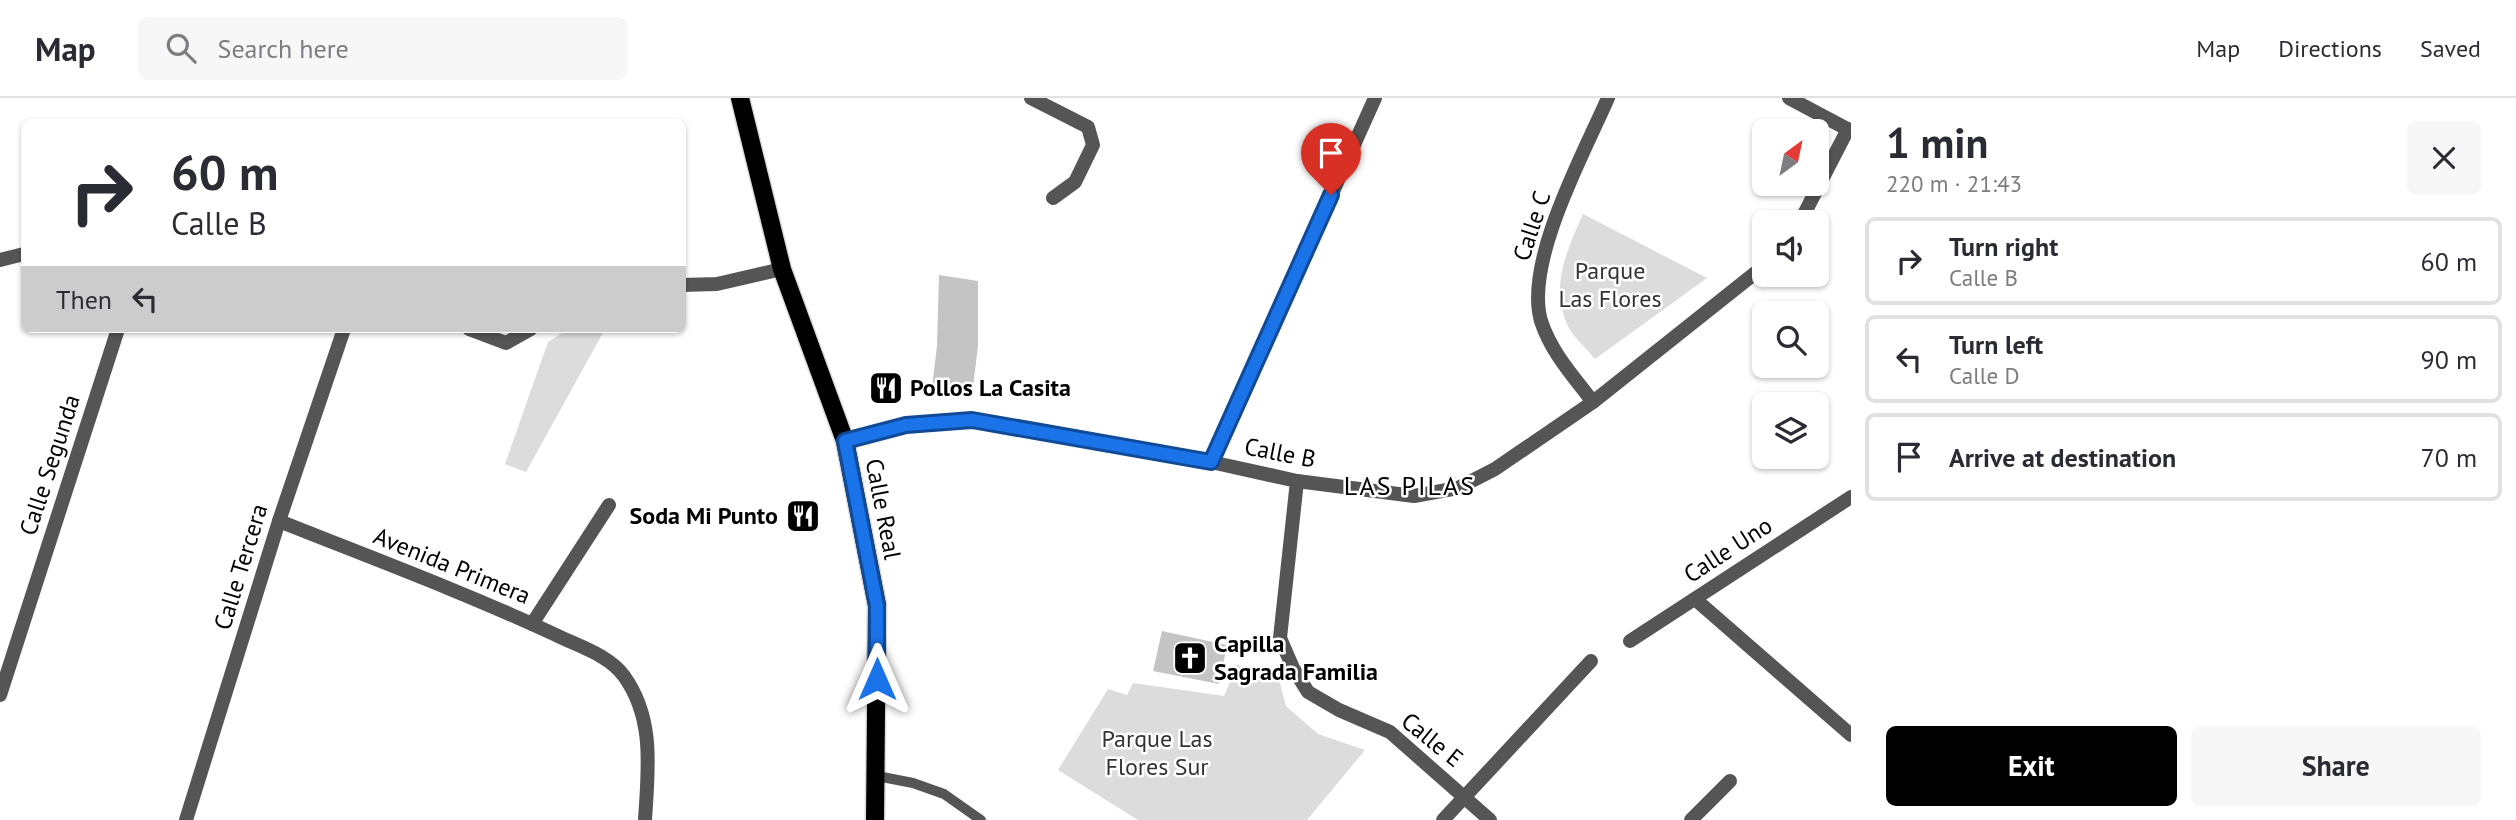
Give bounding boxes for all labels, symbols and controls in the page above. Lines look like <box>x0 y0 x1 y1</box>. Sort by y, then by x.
search box <box>138 17 628 80</box>
text: Map <box>35 27 96 70</box>
icon: search <box>162 29 200 67</box>
text: Search here <box>218 32 349 65</box>
text: Map <box>2196 33 2240 64</box>
text: Directions <box>2278 33 2382 64</box>
text: Saved <box>2420 33 2481 64</box>
text: 1 min <box>1886 115 1988 170</box>
north arrow <box>1752 119 1829 196</box>
map controls <box>1752 119 1829 469</box>
button: close <box>2407 121 2481 195</box>
pin <box>1301 123 1361 195</box>
icon: arrive <box>1312 134 1350 172</box>
text: 60 m <box>171 140 278 204</box>
icon: right <box>56 147 147 238</box>
text: 220 m · 21:43 <box>1886 169 2022 198</box>
street label: Calle C <box>1506 187 1557 265</box>
text: Calle B <box>171 202 267 244</box>
button: sound <box>1752 210 1829 287</box>
text: Turn right <box>1949 230 2058 263</box>
icon: right <box>1890 242 1928 280</box>
text: 60 m <box>2421 245 2477 278</box>
park label: Parque Las Flores <box>1558 255 1662 314</box>
text: Calle B <box>1949 263 2018 292</box>
icon: left <box>126 280 164 318</box>
text: Then <box>56 283 112 316</box>
button: search <box>1752 301 1829 378</box>
text: Turn left <box>1949 328 2043 361</box>
icon: left <box>1890 340 1928 378</box>
text: 90 m <box>2421 343 2477 376</box>
text: Calle D <box>1949 361 2019 390</box>
restaurant icon: Pollos La Casita <box>867 369 905 407</box>
place label: Pollos La Casita <box>910 372 1071 403</box>
street label: Calle Segunda <box>12 391 87 539</box>
button: layers <box>1752 392 1829 469</box>
street label: Calle B <box>1242 430 1318 475</box>
icon: arrive <box>1890 438 1928 476</box>
text: Arrive at destination <box>1949 441 2176 474</box>
text: 70 m <box>2421 441 2477 474</box>
street label: Calle Real <box>859 456 908 562</box>
district label: LAS PILAS <box>1344 469 1476 502</box>
restaurant icon: Soda Mi Punto <box>784 497 822 535</box>
street label: Calle Tercera <box>207 500 274 634</box>
place label: Soda Mi Punto <box>630 500 778 531</box>
street label: Calle Uno <box>1678 509 1778 590</box>
street label: Avenida Primera <box>369 520 535 611</box>
place label: Capilla Sagrada Familia <box>1214 628 1378 687</box>
church icon: Capilla Sagrada Familia <box>1171 639 1209 677</box>
position arrow <box>840 642 914 716</box>
street label: Calle E <box>1395 705 1470 774</box>
park label: Parque Las Flores Sur <box>1102 723 1213 782</box>
button: Exit <box>1886 726 2177 806</box>
button: Share <box>2191 726 2481 806</box>

